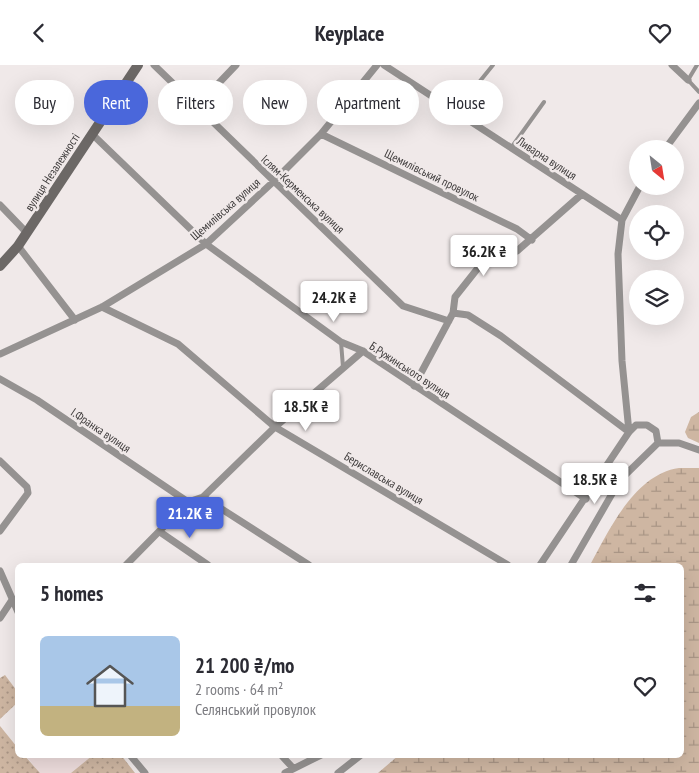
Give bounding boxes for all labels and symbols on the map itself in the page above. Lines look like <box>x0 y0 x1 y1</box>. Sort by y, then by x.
street label: вулиця Незалежності <box>21 130 83 214</box>
street label: Ливарна вулиця <box>514 133 580 183</box>
north arrow <box>629 140 684 195</box>
street label: Щемилівський провулок <box>382 146 482 205</box>
street label: Іслям-Керменська вулиця <box>258 152 348 237</box>
street label: Щемилівська вулиця <box>187 174 263 243</box>
pin: 36.2K ₴ <box>438 235 530 277</box>
pin: 24.2K ₴ <box>288 281 380 323</box>
street label: Б.Ружинського вулиця <box>367 338 453 402</box>
pin: 18.5K ₴ <box>260 389 352 432</box>
street label: І.Франка вулиця <box>68 404 134 456</box>
street label: Бериславська вулиця <box>342 448 427 508</box>
pin: 18.5K ₴ <box>549 463 641 505</box>
pin: 21.2K ₴ <box>144 497 236 539</box>

